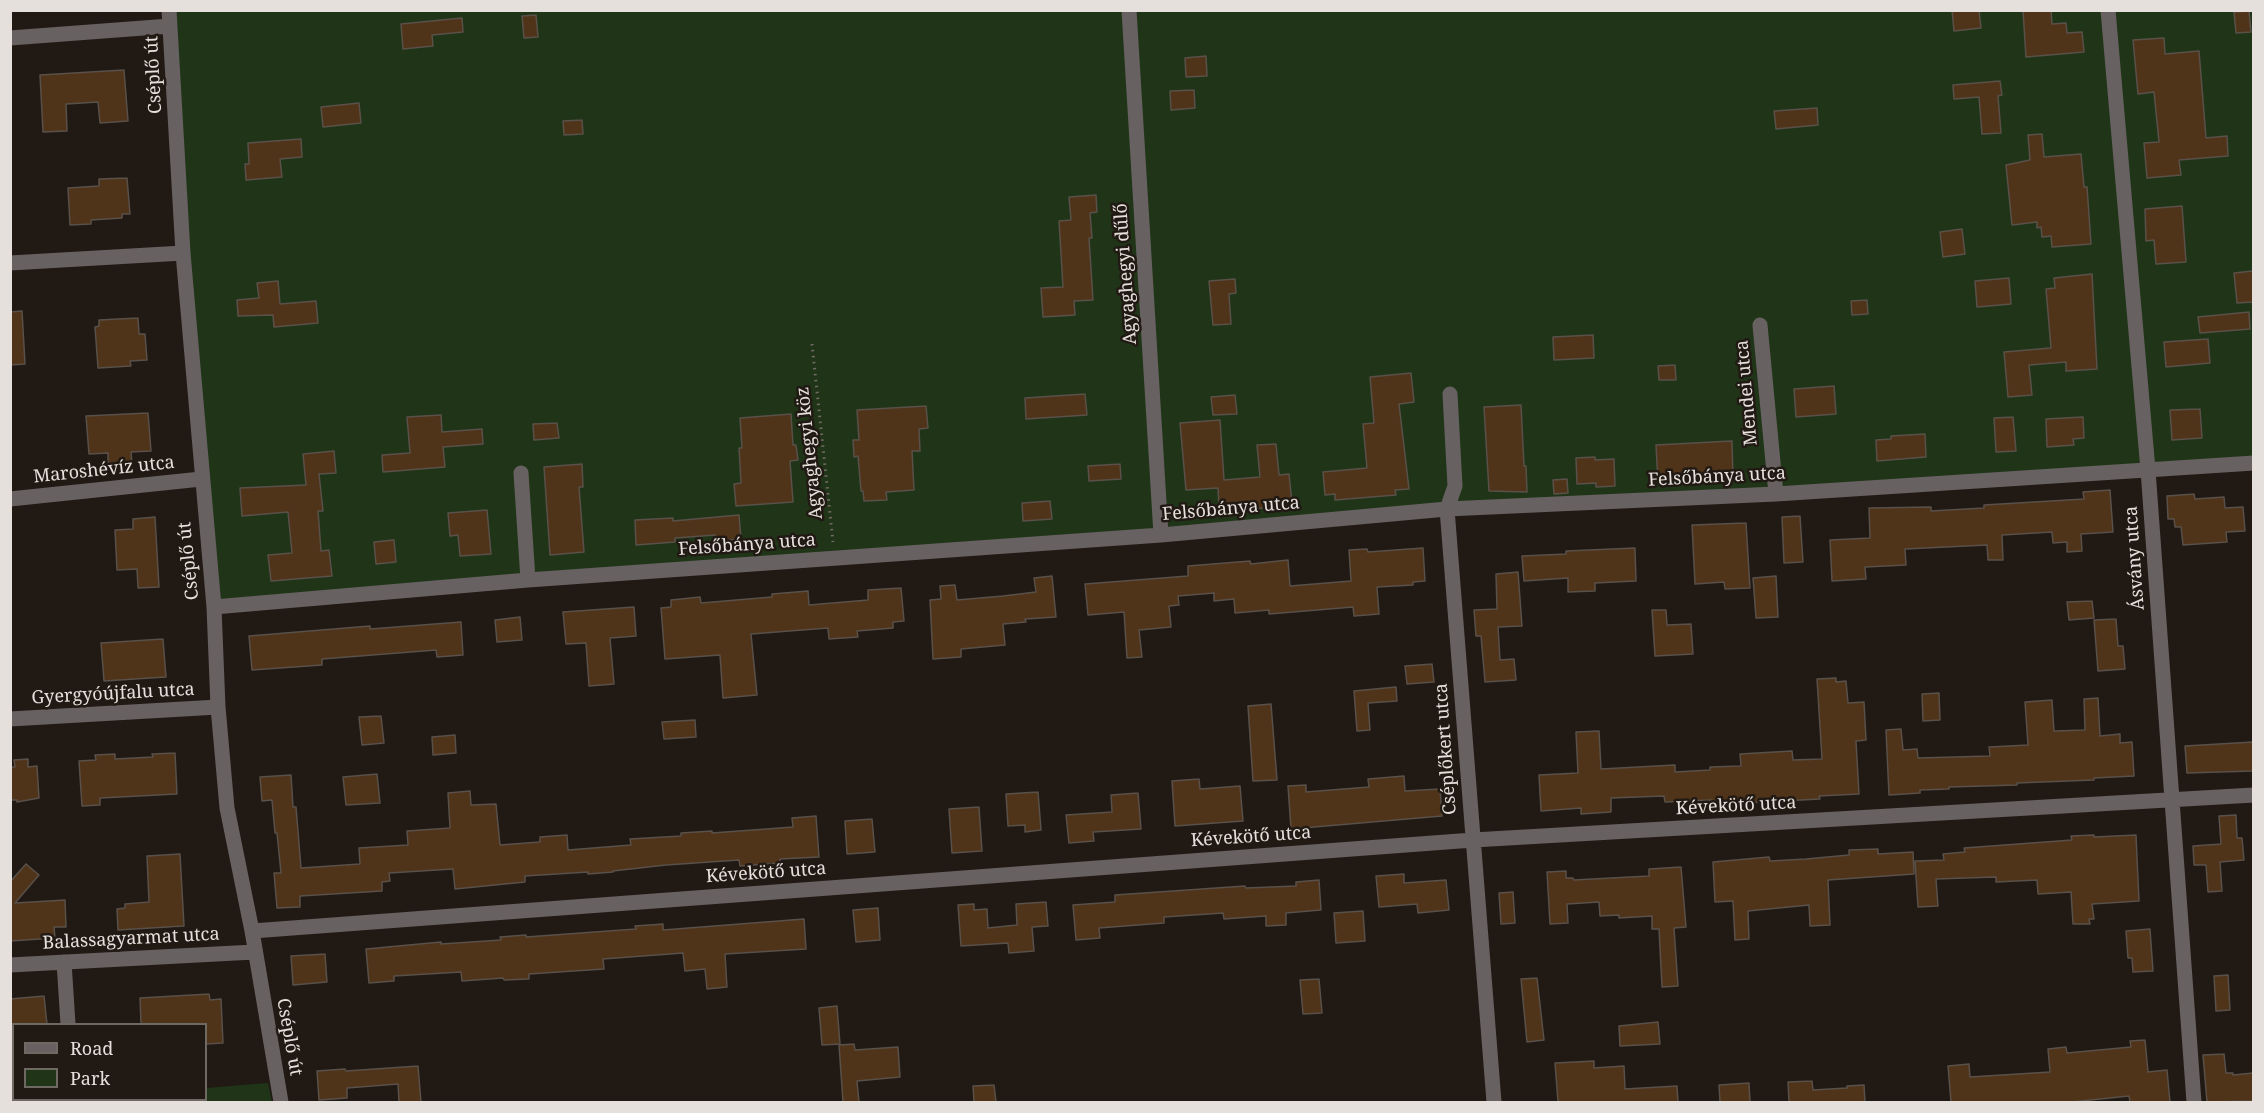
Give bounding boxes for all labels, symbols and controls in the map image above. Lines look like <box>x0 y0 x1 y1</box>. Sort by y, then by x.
street label: Cséplő út <box>141 35 167 115</box>
street label: Agyaghegyi dűlő <box>1110 203 1142 345</box>
street label: Mendei utca <box>1732 339 1762 447</box>
street label: Agyaghegyi köz <box>792 386 828 520</box>
street label: Maroshévíz utca <box>32 452 176 488</box>
street label: Felsőbánya utca <box>1648 463 1786 491</box>
street label: Felsőbánya utca <box>1161 492 1301 526</box>
street label: Ásvány utca <box>2121 505 2149 611</box>
street label: Cséplő út <box>174 521 204 601</box>
street label: Felsőbánya utca <box>678 529 816 561</box>
street label: Gyergyóújfalu utca <box>31 679 195 709</box>
street label: Cséplőkert utca <box>1431 682 1461 816</box>
street label: Kévekötő utca <box>1675 792 1797 820</box>
street label: Kévekötő utca <box>1190 822 1312 852</box>
street label: Kévekötő utca <box>705 858 827 888</box>
street label: Balassagyarmat utca <box>42 924 220 954</box>
street label: Cséplő út <box>272 997 306 1077</box>
legend <box>12 1023 207 1101</box>
text: Road <box>70 1036 113 1060</box>
text: Park <box>70 1066 110 1090</box>

